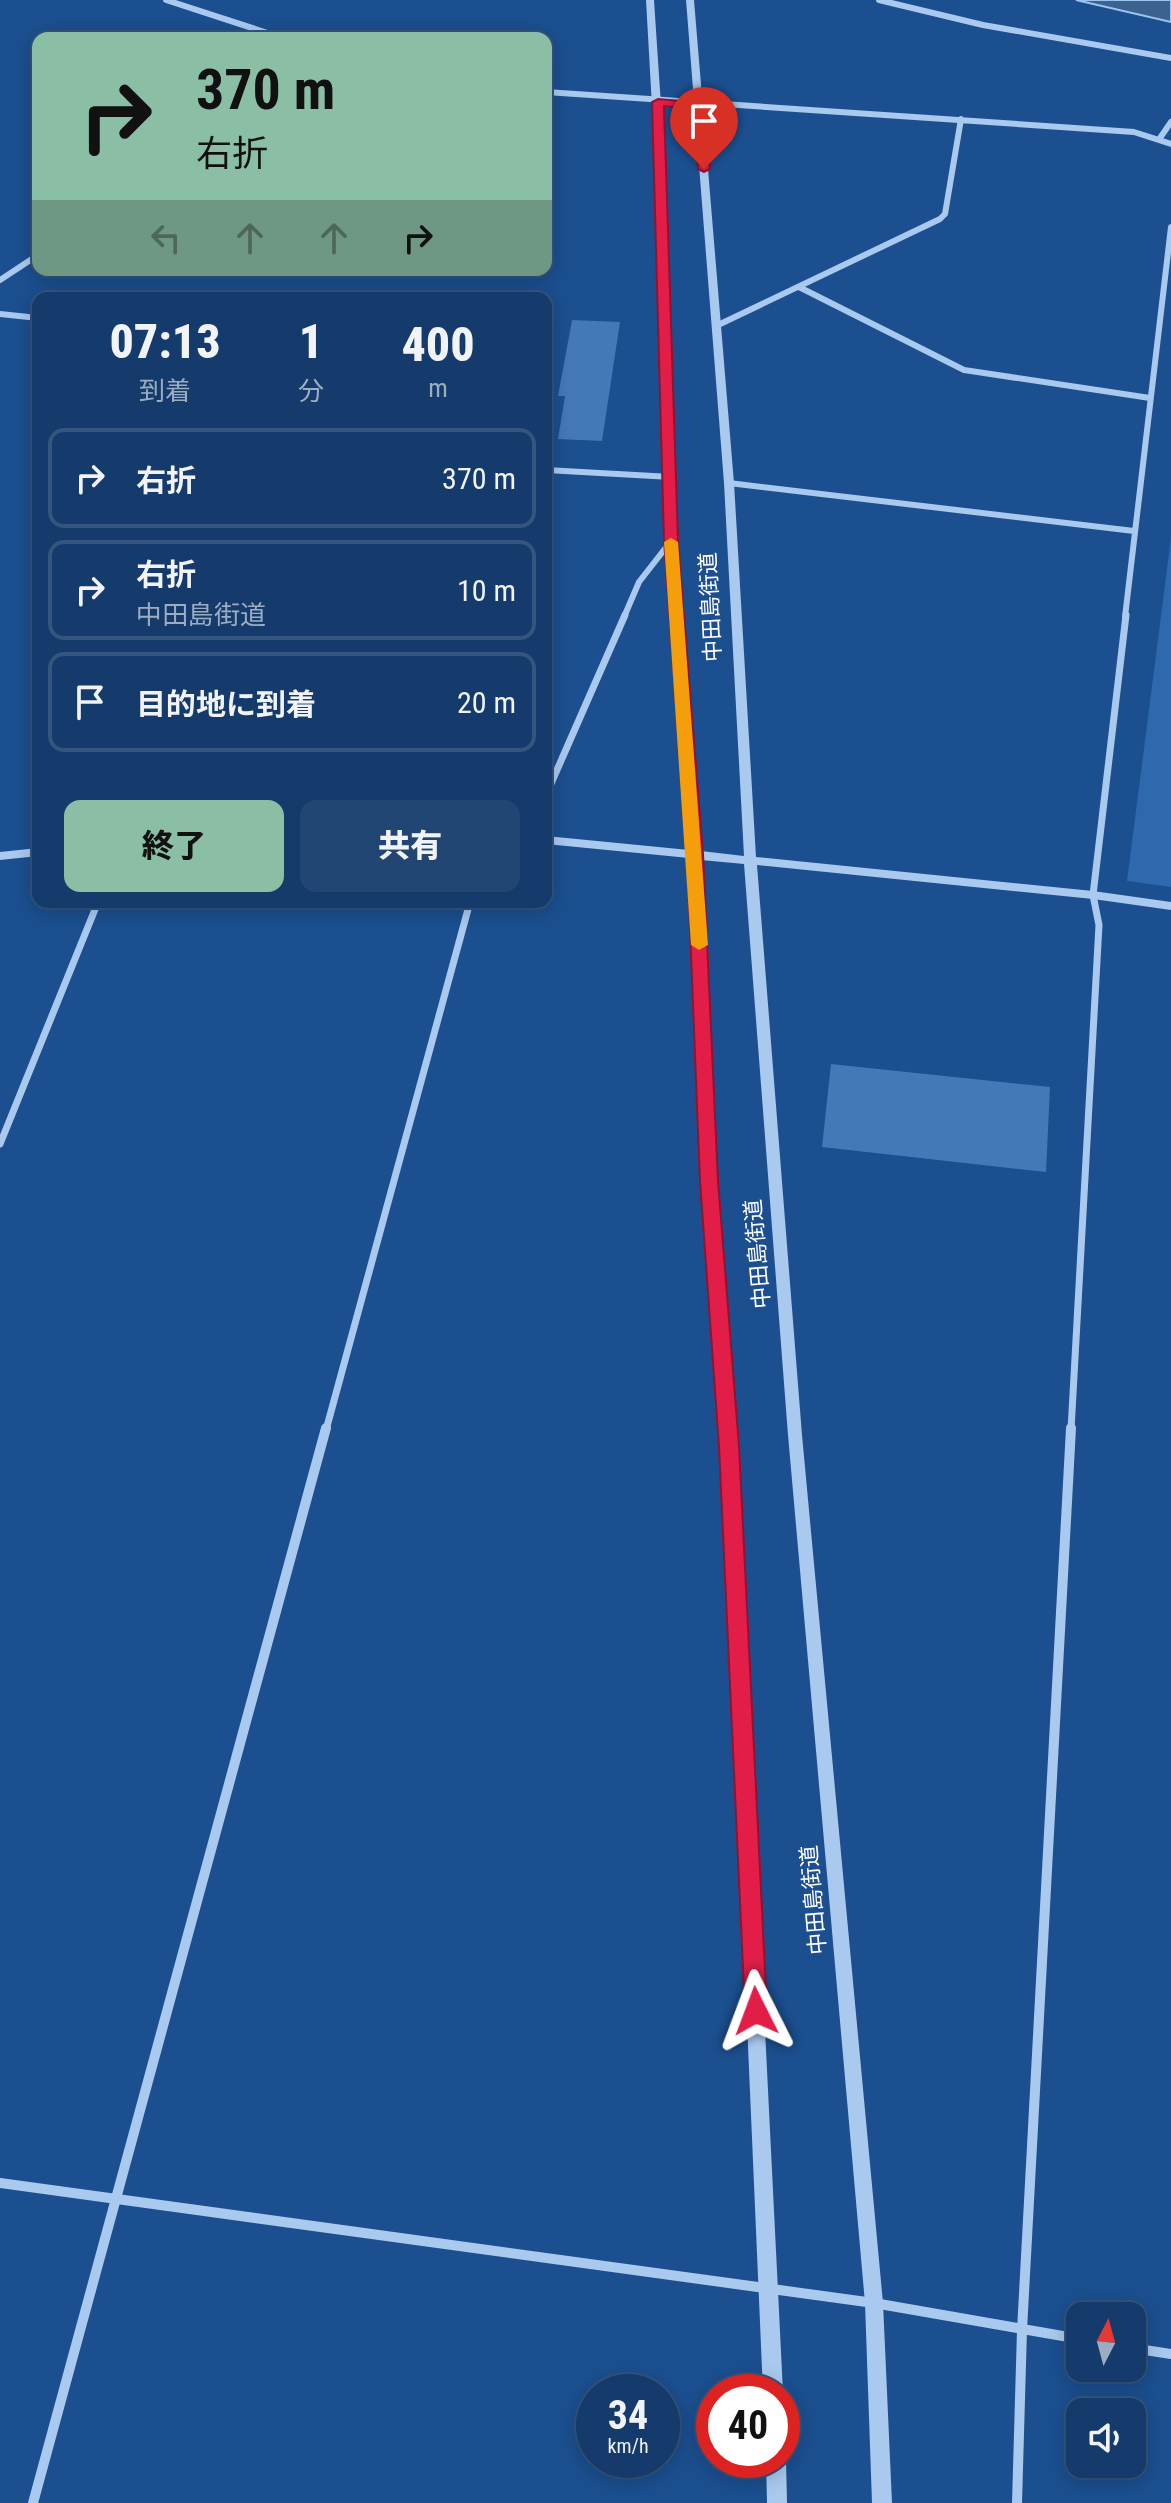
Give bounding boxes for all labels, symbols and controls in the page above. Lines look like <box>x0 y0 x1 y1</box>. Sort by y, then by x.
text: 370 m <box>196 57 335 123</box>
icon: right <box>64 64 168 168</box>
pin <box>670 87 738 169</box>
icon: arrive <box>682 99 726 143</box>
text: 右折 <box>196 133 268 175</box>
icon: left <box>144 216 188 260</box>
icon: ahead <box>228 216 272 260</box>
icon: ahead <box>312 216 356 260</box>
icon: right <box>396 216 440 260</box>
text: 07:13 <box>109 313 221 370</box>
text: 1 <box>299 313 323 370</box>
text: 400 <box>401 316 475 373</box>
text: m <box>428 373 448 403</box>
text: 到着 <box>139 376 191 406</box>
text: 分 <box>298 376 324 406</box>
icon: right <box>68 456 112 500</box>
text: 370 m <box>442 461 516 496</box>
text: 右折 <box>136 463 196 498</box>
street label: 中田島街道 <box>695 551 726 663</box>
text: 右折 <box>136 557 196 592</box>
icon: right <box>68 568 112 612</box>
text: 10 m <box>457 573 516 608</box>
text: 中田島街道 <box>136 600 266 630</box>
icon: arrive <box>68 680 112 724</box>
text: 20 m <box>457 685 516 720</box>
text: 目的地に到着 <box>136 687 316 722</box>
button: 終了 <box>64 800 284 892</box>
button: 共有 <box>300 800 520 892</box>
street label: 中田島街道 <box>740 1198 775 1310</box>
street label: 中田島街道 <box>796 1844 831 1956</box>
position arrow <box>714 1969 798 2053</box>
north arrow <box>1066 2302 1146 2382</box>
map controls <box>1066 2302 1146 2478</box>
speed limit sign: 40 <box>696 2374 800 2478</box>
text: 34 <box>608 2392 648 2439</box>
button: sound <box>1066 2398 1146 2478</box>
text: km/h <box>607 2434 649 2458</box>

